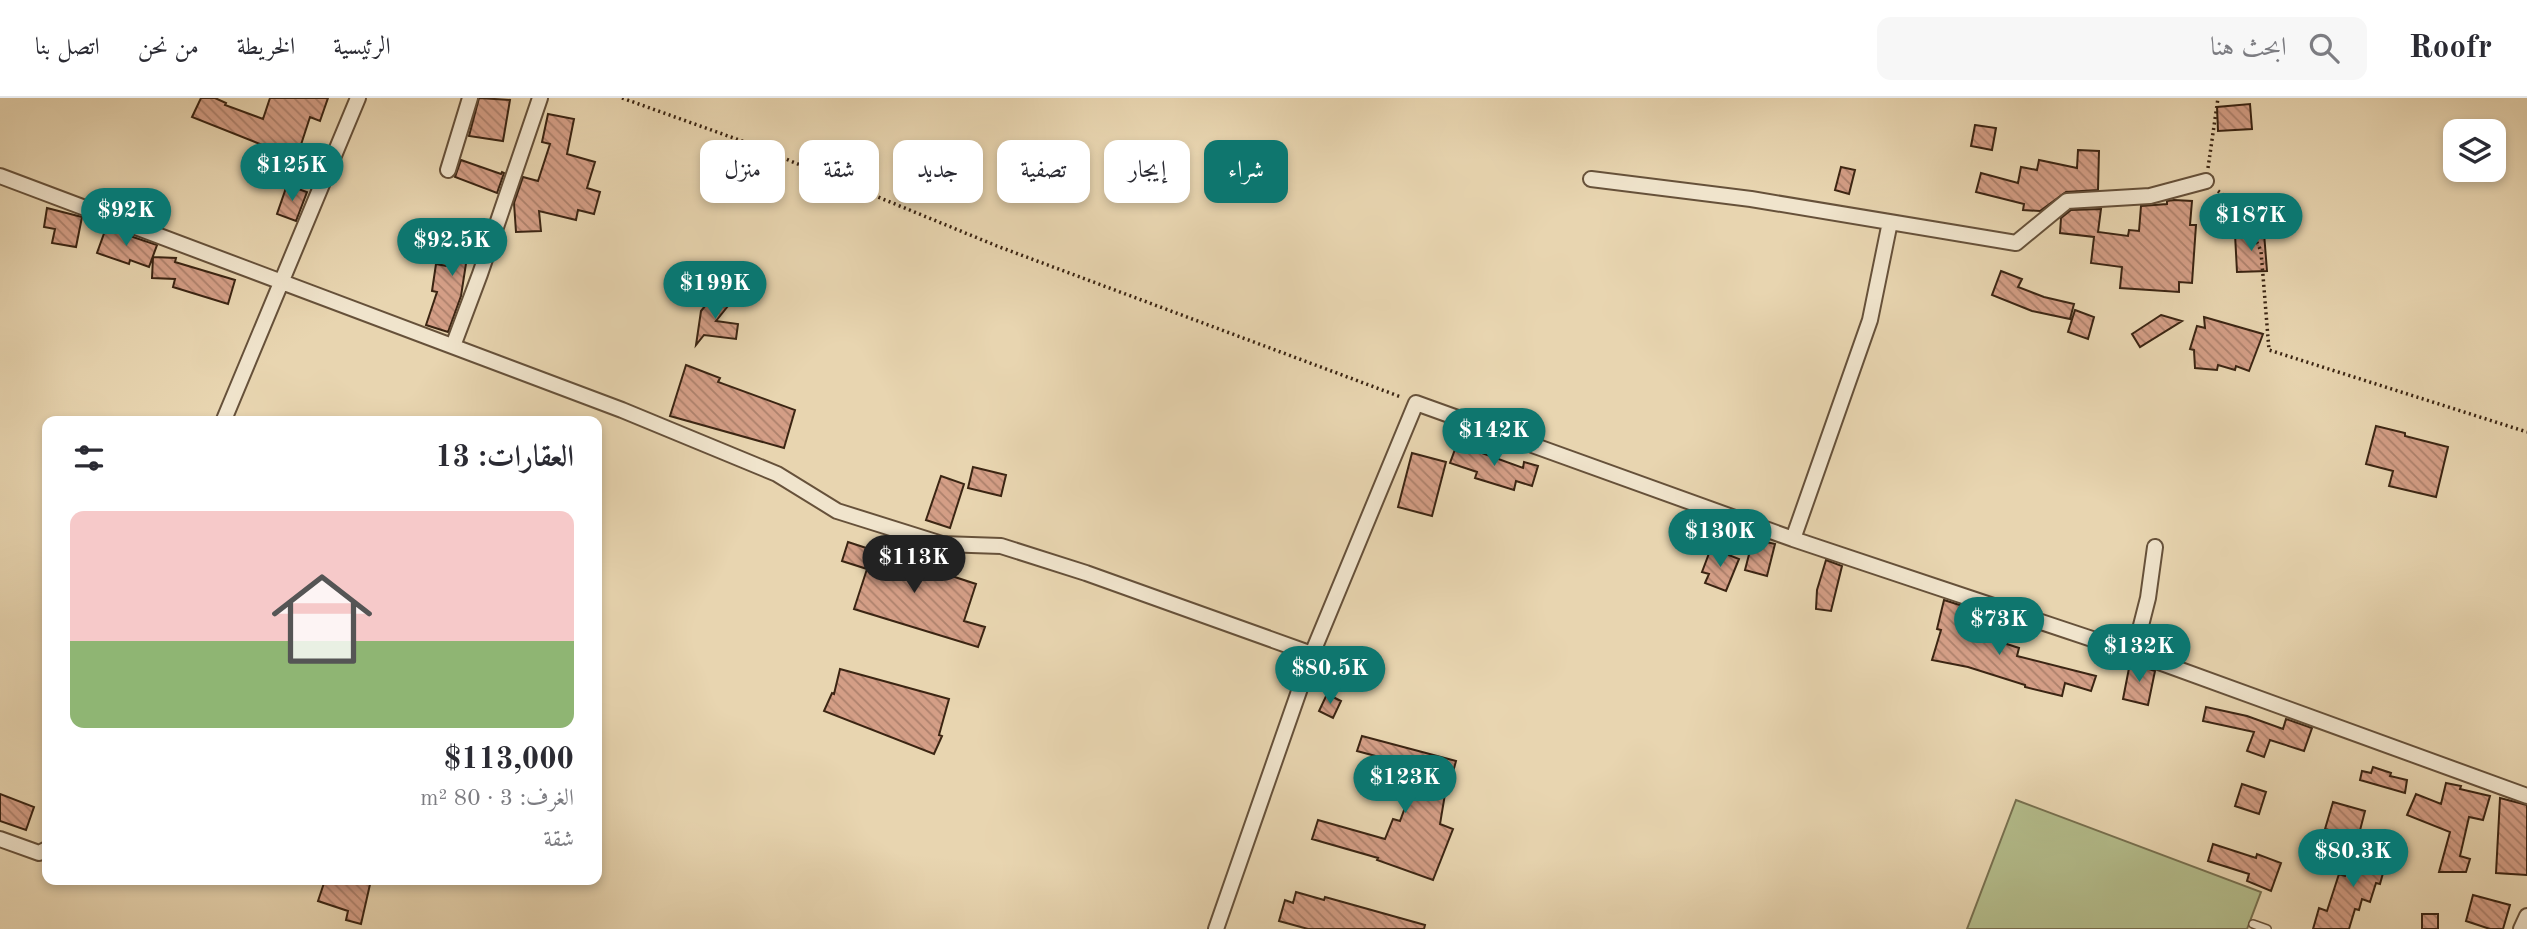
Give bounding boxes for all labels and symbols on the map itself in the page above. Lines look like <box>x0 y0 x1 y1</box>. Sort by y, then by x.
pin: $125K <box>243 144 341 203</box>
pin: $92K <box>85 188 167 248</box>
pin: $187K <box>2202 194 2300 253</box>
pin: $92.5K <box>395 218 509 278</box>
pin: $199K <box>666 262 764 321</box>
pin: $142K <box>1445 408 1543 468</box>
pin: $130K <box>1671 510 1769 569</box>
pin: $113K <box>865 536 963 595</box>
pin: $73K <box>1958 598 2040 657</box>
pin: $132K <box>2090 624 2188 684</box>
pin: $80.5K <box>1273 646 1387 706</box>
pin: $123K <box>1356 756 1454 815</box>
pin: $80.3K <box>2296 830 2410 889</box>

